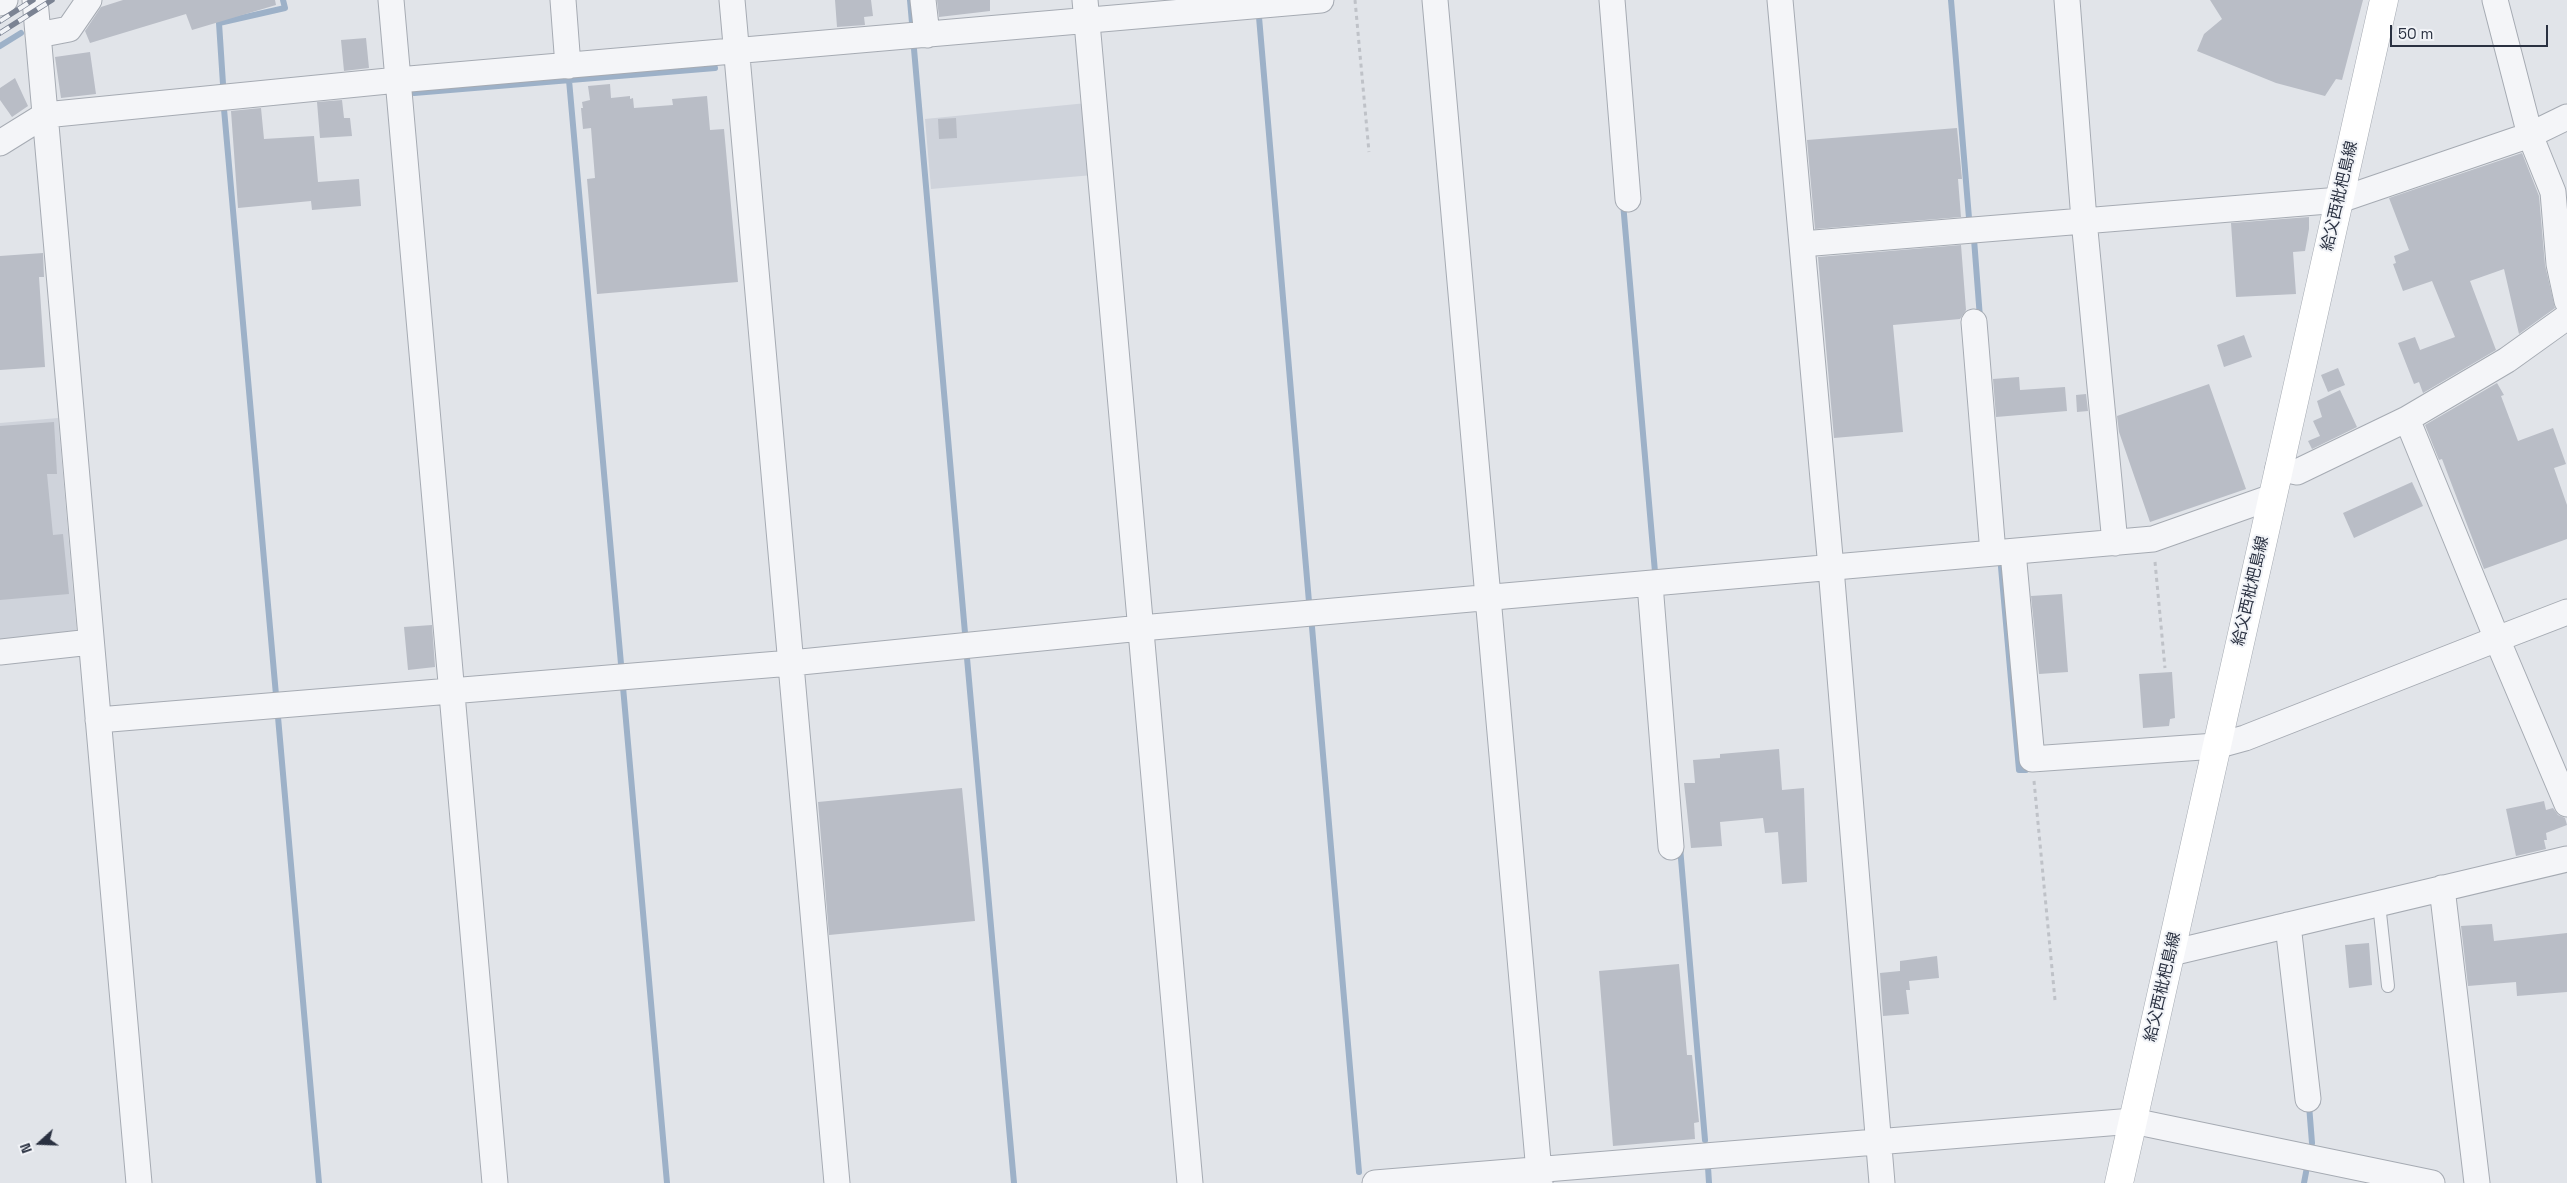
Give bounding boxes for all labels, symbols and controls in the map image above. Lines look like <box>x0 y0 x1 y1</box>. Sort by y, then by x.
scale bar <box>2392 15 2550 47</box>
text: 50 m <box>2398 24 2433 43</box>
street label: 給父西枇杷島線 <box>2318 139 2362 253</box>
street label: 給父西枇杷島線 <box>2229 534 2273 648</box>
street label: 給父西枇杷島線 <box>2141 930 2185 1044</box>
north arrow <box>15 1118 65 1168</box>
text: N <box>16 1141 36 1156</box>

